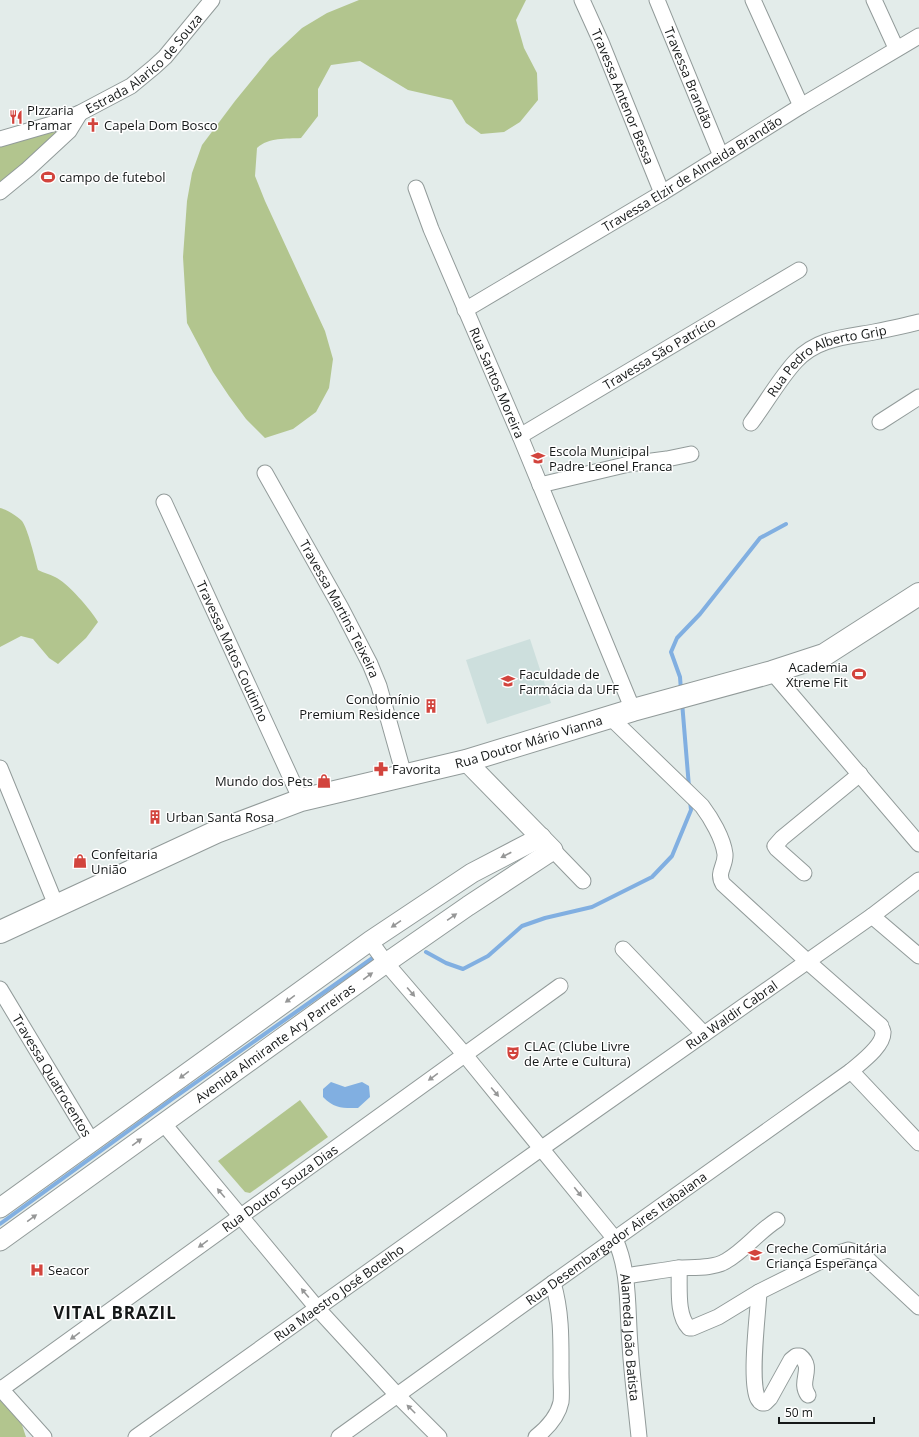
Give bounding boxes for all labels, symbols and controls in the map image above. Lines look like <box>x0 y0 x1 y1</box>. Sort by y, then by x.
street label: Estrada Alarico de Souza <box>82 10 206 118</box>
street label: Travessa Brandão <box>660 24 718 132</box>
street label: Travessa Antenor Bessa <box>587 26 658 167</box>
place label: PIzzaria Pramar <box>27 101 74 134</box>
restaurant icon: PIzzaria Pramar <box>8 109 24 125</box>
street label: Travessa Elzir de Almeida Brandão <box>599 111 786 236</box>
place label: Capela Dom Bosco <box>104 116 218 134</box>
church icon: Capela Dom Bosco <box>85 117 101 133</box>
place label: campo de futebol <box>59 168 166 186</box>
sports icon: campo de futebol <box>40 169 56 185</box>
street label: Travessa São Patrício <box>600 313 719 394</box>
street label: Rua Pedro Alberto Grip <box>763 321 888 400</box>
street label: Rua Santos Moreira <box>465 324 529 441</box>
place label: Escola Municipal Padre Leonel Franca <box>549 442 673 475</box>
school or university icon: Escola Municipal Padre Leonel Franca <box>530 450 546 466</box>
street label: Travessa Martins Teixeira <box>295 536 384 680</box>
street label: Travessa Matos Coutinho <box>192 578 273 725</box>
place label: Academia Xtreme Fit <box>786 658 848 691</box>
place label: Faculdade de Farmácia da UFF <box>519 665 619 698</box>
sports icon: Academia Xtreme Fit <box>851 666 867 682</box>
school or university icon: Faculdade de Farmácia da UFF <box>500 673 516 689</box>
place label: Condomínio Premium Residence <box>299 690 420 723</box>
building icon: Condomínio Premium Residence <box>423 698 439 714</box>
street label: Rua Doutor Mário Vianna <box>453 711 605 772</box>
place label: Favorita <box>392 760 441 778</box>
pharmacy icon: Favorita <box>373 761 389 777</box>
place label: Mundo dos Pets <box>215 772 313 790</box>
shop icon: Mundo dos Pets <box>316 773 332 789</box>
place label: Urban Santa Rosa <box>166 808 274 826</box>
building icon: Urban Santa Rosa <box>147 809 163 825</box>
place label: Confeitaria União <box>91 845 158 878</box>
one-way arrow <box>500 852 512 858</box>
shop icon: Confeitaria União <box>72 853 88 869</box>
one-way arrow <box>447 913 458 921</box>
one-way arrow <box>391 920 401 928</box>
one-way arrow <box>362 972 373 980</box>
street label: Rua Waldir Cabral <box>682 976 781 1053</box>
street label: Avenida Almirante Ary Parreiras <box>191 979 359 1107</box>
one-way arrow <box>407 987 416 998</box>
one-way arrow <box>284 995 295 1003</box>
street label: Travessa Quatrocentos <box>8 1011 96 1140</box>
place label: CLAC (Clube Livre de Arte e Cultura) <box>524 1037 631 1070</box>
theatre icon: CLAC (Clube Livre de Arte e Cultura) <box>505 1045 521 1061</box>
one-way arrow <box>179 1071 189 1079</box>
one-way arrow <box>428 1073 438 1081</box>
one-way arrow <box>491 1086 500 1097</box>
one-way arrow <box>132 1138 142 1146</box>
street label: Rua Doutor Souza Dias <box>218 1140 341 1236</box>
street label: Rua Desembargador Aires Itabaiana <box>522 1167 710 1309</box>
one-way arrow <box>217 1187 226 1198</box>
one-way arrow <box>573 1187 582 1198</box>
one-way arrow <box>26 1214 37 1222</box>
place label: Creche Comunitária Criança Esperança <box>766 1239 887 1272</box>
one-way arrow <box>197 1240 208 1248</box>
street label: Rua Maestro José Botelho <box>270 1240 408 1345</box>
school or university icon: Creche Comunitária Criança Esperança <box>747 1247 763 1263</box>
place label: Seacor <box>48 1261 90 1279</box>
hospital icon: Seacor <box>29 1262 45 1278</box>
street label: Alameda João Batista <box>616 1272 644 1402</box>
one-way arrow <box>300 1287 309 1298</box>
district label: VITAL BRAZIL <box>53 1301 177 1324</box>
one-way arrow <box>69 1332 80 1340</box>
scale bar <box>779 1399 874 1425</box>
one-way arrow <box>406 1404 416 1414</box>
text: 50 m <box>785 1404 813 1421</box>

